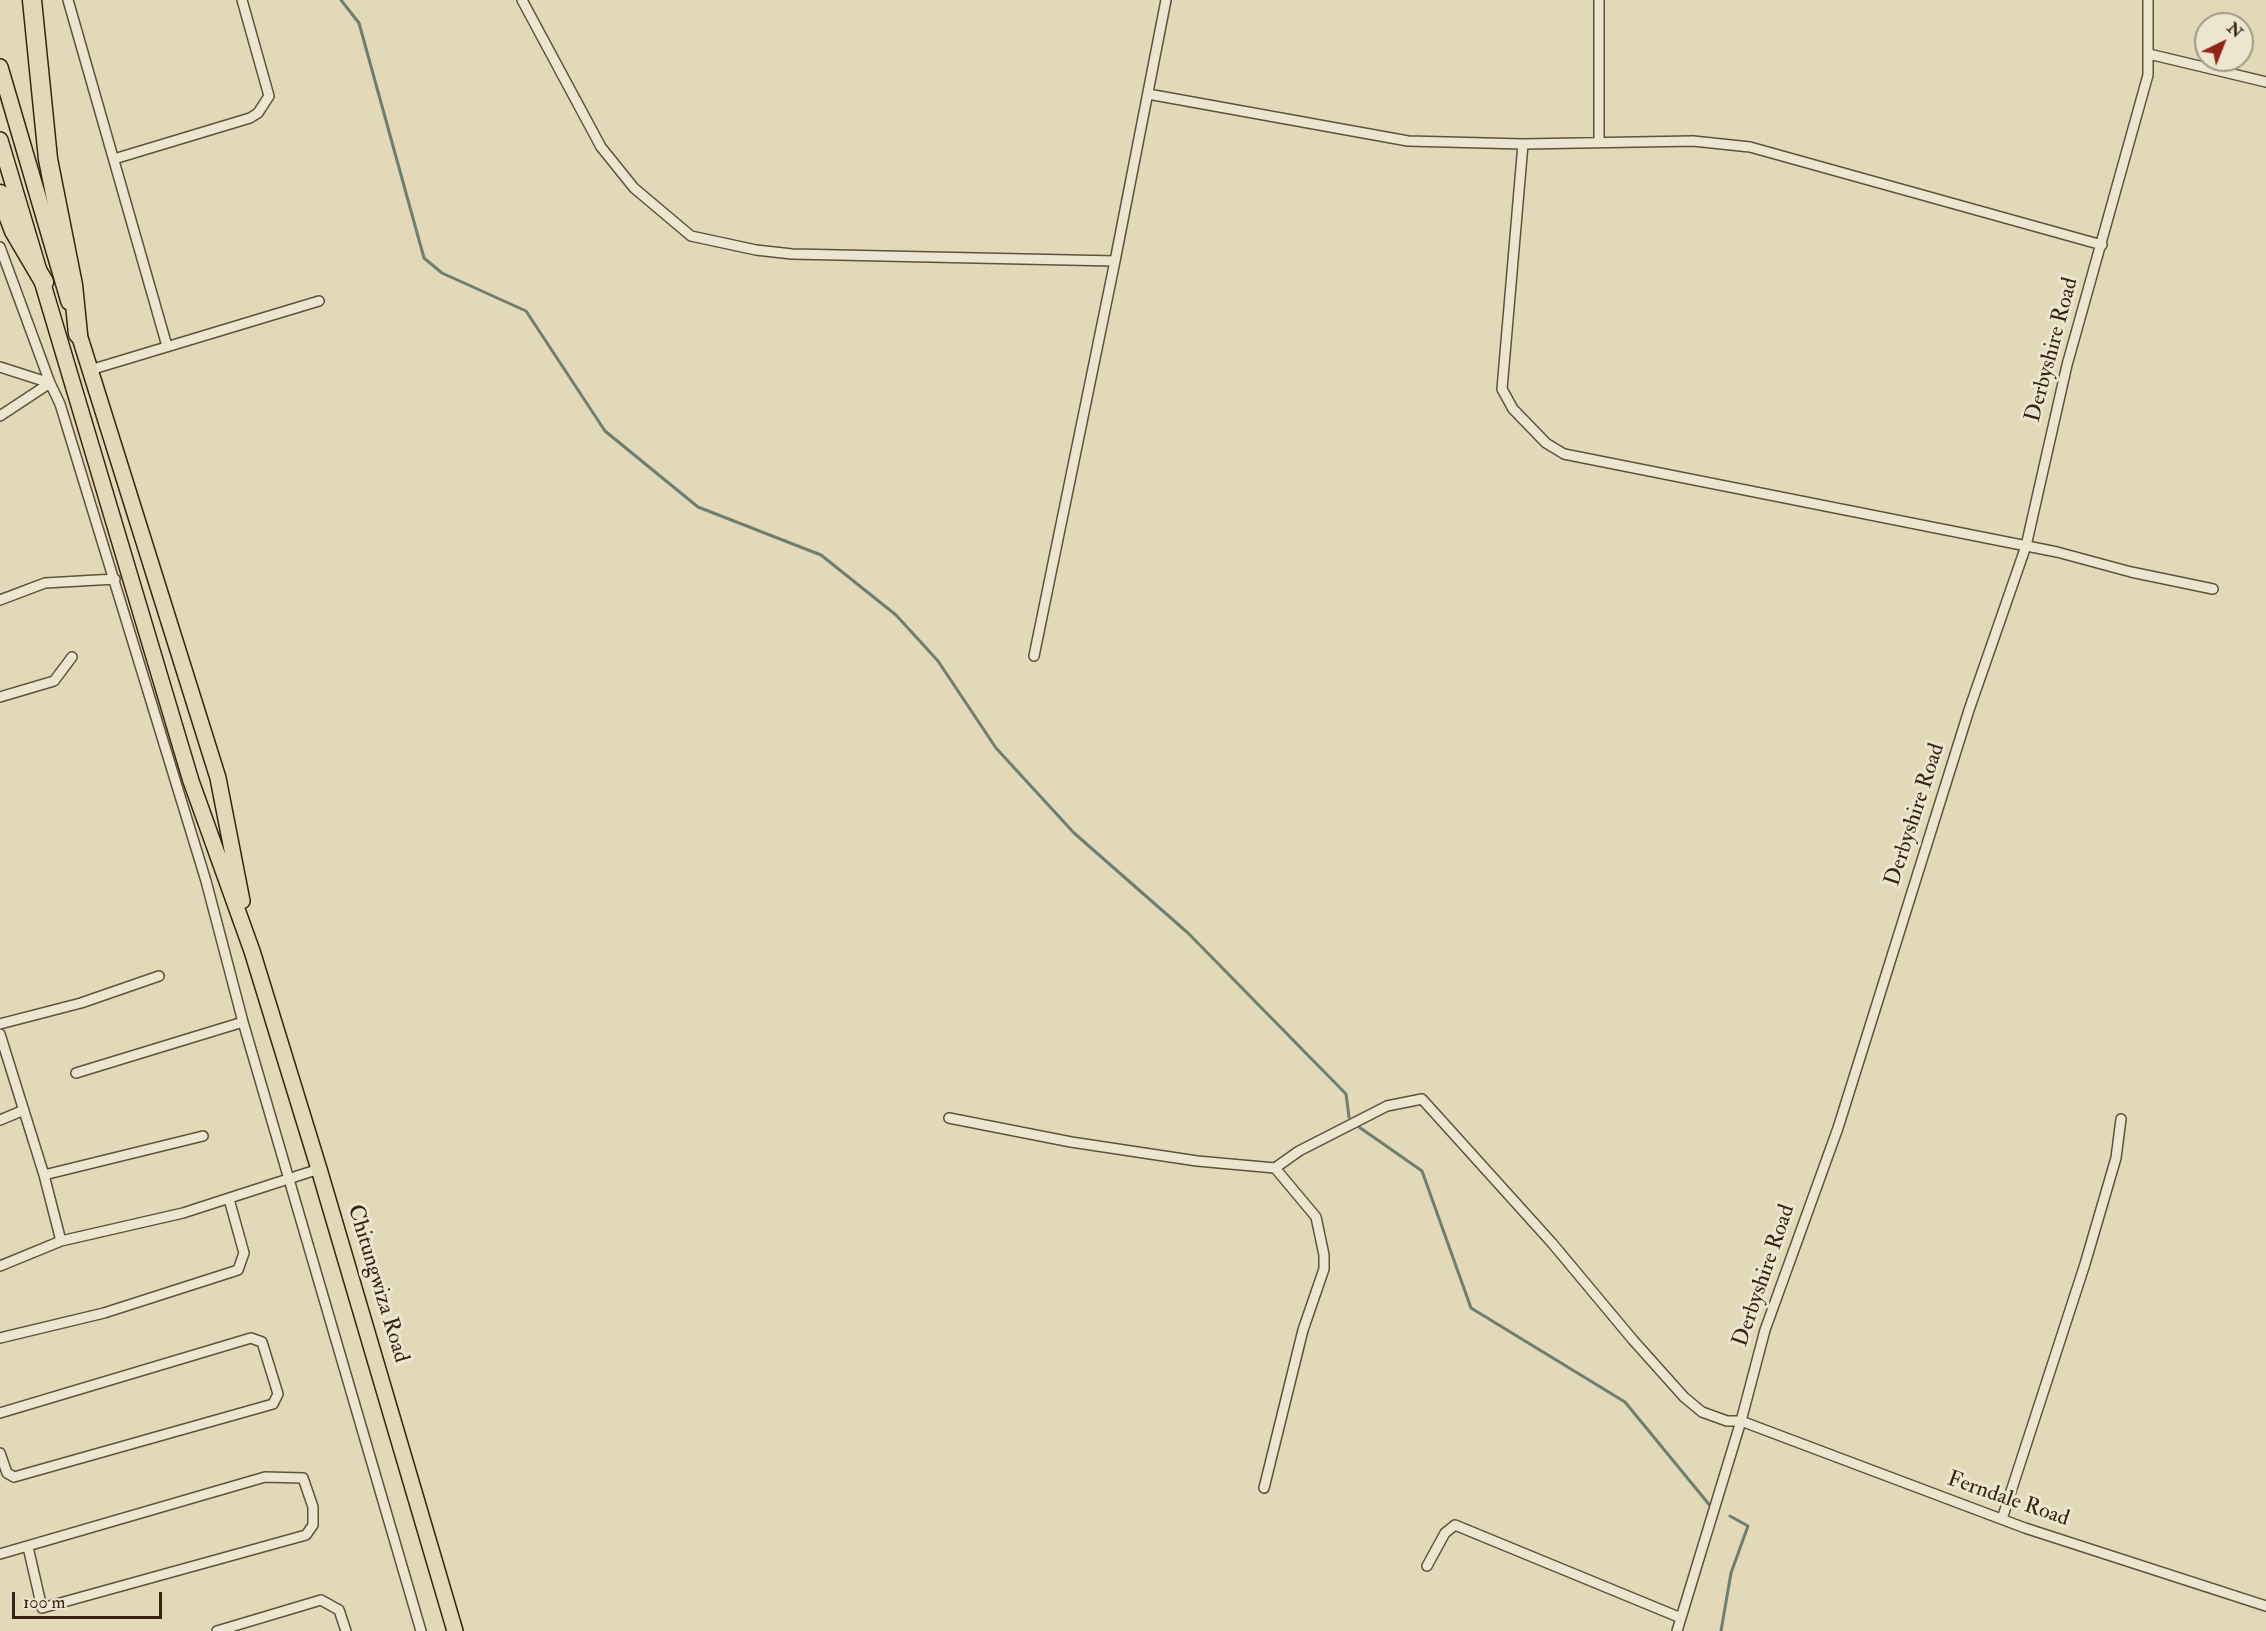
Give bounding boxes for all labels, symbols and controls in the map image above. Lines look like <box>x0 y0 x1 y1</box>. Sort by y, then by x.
north arrow <box>2194 12 2254 72</box>
text: N <box>2223 18 2247 42</box>
street label: Derbyshire Road <box>2021 275 2085 425</box>
street label: Derbyshire Road <box>1881 740 1951 890</box>
street label: Chitungwiza Road <box>340 1202 414 1366</box>
street label: Derbyshire Road <box>1728 1202 1802 1350</box>
street label: Ferndale Road <box>1944 1467 2072 1533</box>
scale bar <box>15 1580 165 1618</box>
text: 100 m <box>23 1591 66 1614</box>

